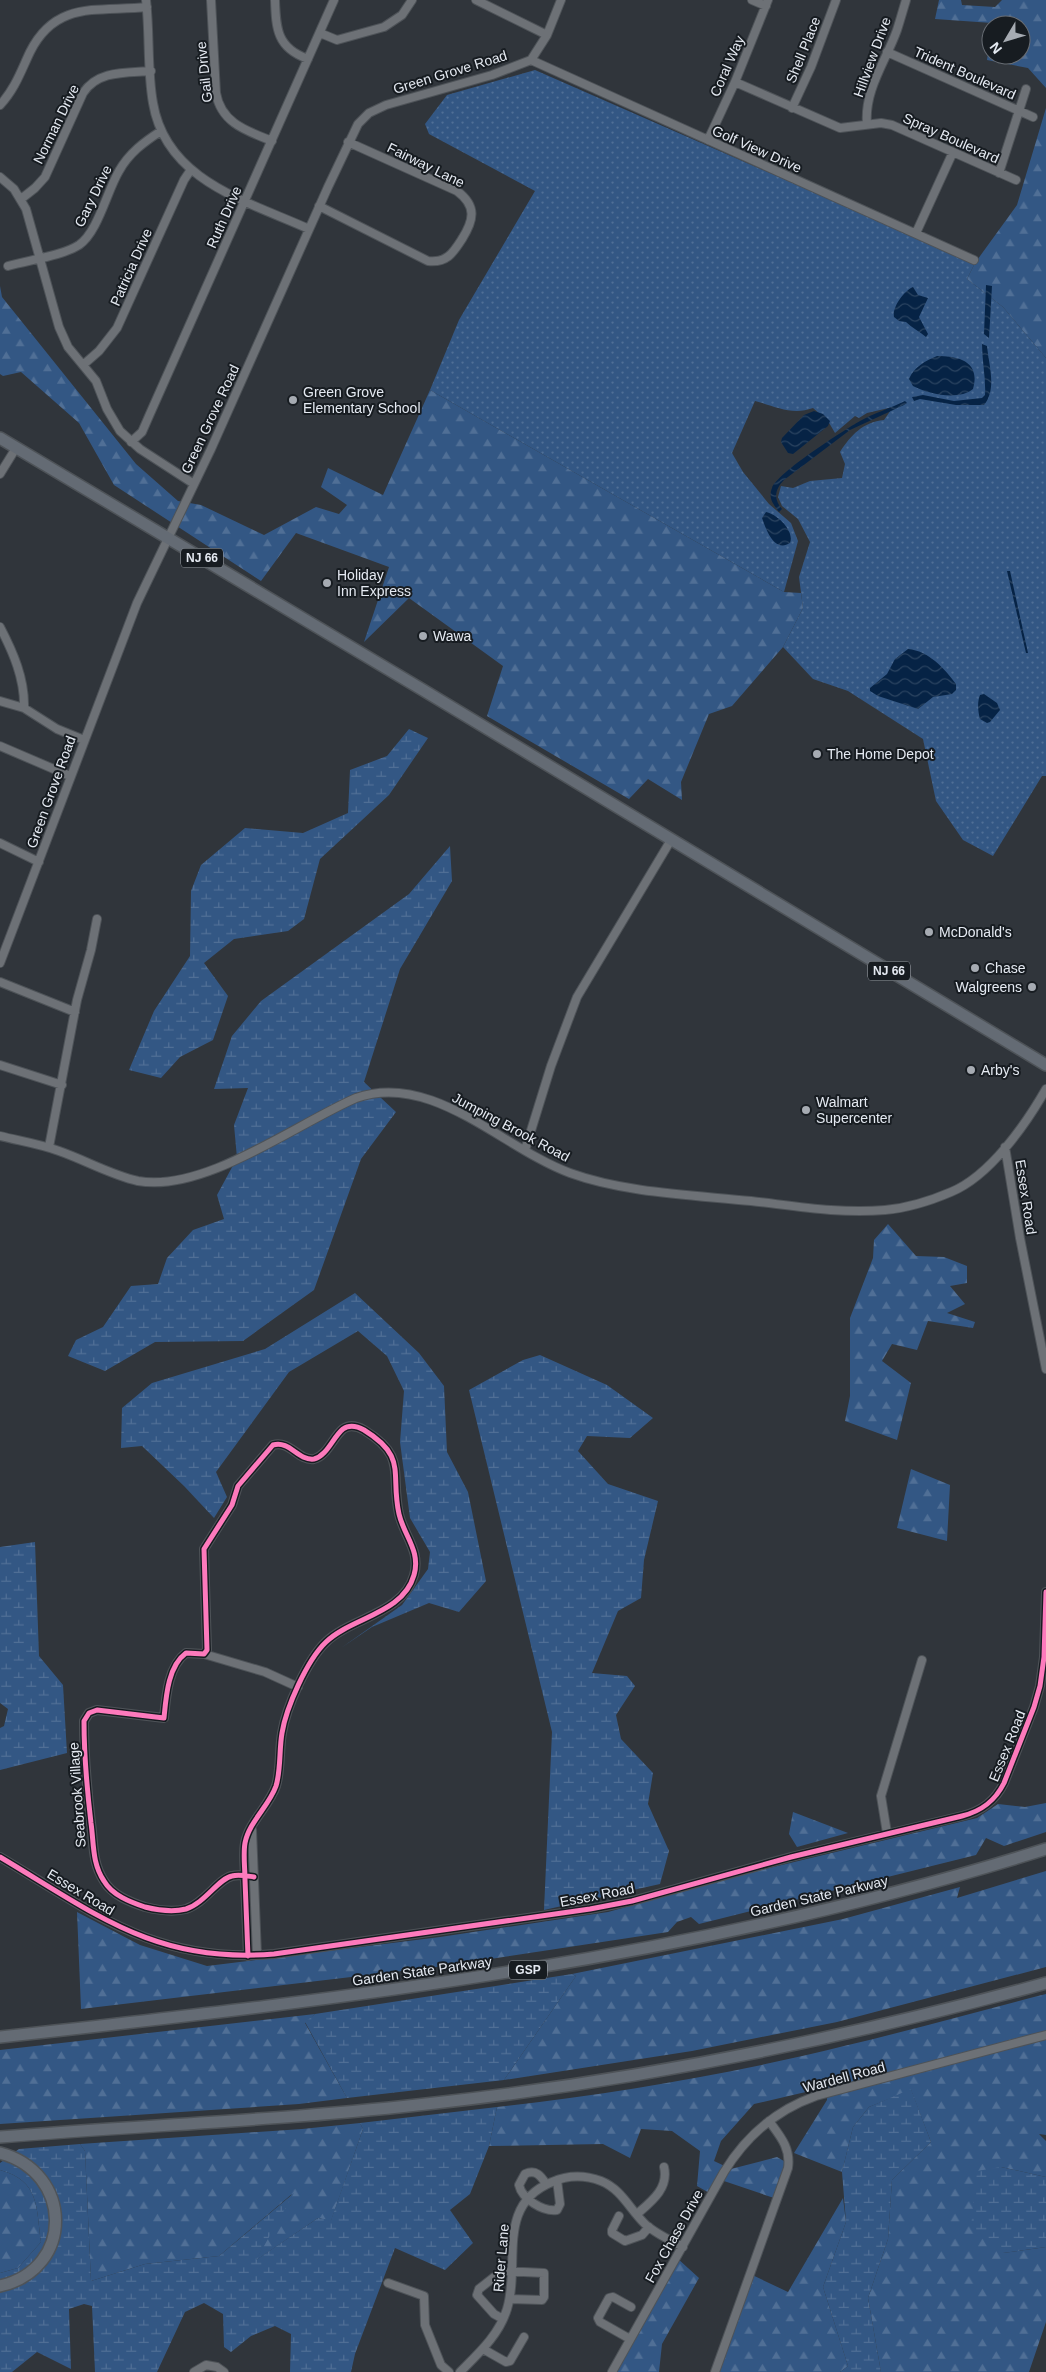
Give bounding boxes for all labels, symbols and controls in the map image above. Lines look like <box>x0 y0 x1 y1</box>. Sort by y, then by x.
street label: Shell Place <box>782 14 824 85</box>
street label: Hillview Drive <box>850 15 894 99</box>
north arrow <box>981 15 1031 65</box>
street label: Coral Way <box>707 33 747 99</box>
text: N <box>986 39 1005 57</box>
street label: Gail Drive <box>193 40 215 103</box>
street label: Trident Boulevard <box>912 43 1018 103</box>
street label: Green Grove Road <box>391 47 509 97</box>
street label: Norman Drive <box>30 81 82 166</box>
street label: Spray Boulevard <box>900 110 1002 166</box>
street label: Golf View Drive <box>710 122 804 176</box>
street label: Fairway Lane <box>385 139 467 191</box>
street label: Gary Drive <box>71 162 115 230</box>
street label: Ruth Drive <box>203 183 245 250</box>
street label: Patricia Drive <box>107 226 155 308</box>
street label: Green Grove Road <box>178 362 242 476</box>
place label: Green Grove Elementary School <box>303 384 421 416</box>
marker: Green Grove Elementary School <box>287 394 299 406</box>
road number: NJ 66 <box>181 548 223 568</box>
place label: Holiday Inn Express <box>337 567 411 599</box>
marker: Holiday Inn Express <box>321 577 333 589</box>
place label: Wawa <box>433 628 472 644</box>
marker: Wawa <box>417 630 429 642</box>
street label: Green Grove Road <box>23 734 79 850</box>
place label: The Home Depot <box>827 746 934 762</box>
marker: The Home Depot <box>811 748 823 760</box>
place label: McDonald's <box>939 924 1012 940</box>
marker: McDonald's <box>923 926 935 938</box>
place label: Chase <box>985 960 1026 976</box>
road number: NJ 66 <box>868 961 910 980</box>
marker: Chase <box>969 962 981 974</box>
place label: Walgreens <box>956 979 1022 995</box>
marker: Walgreens <box>1026 981 1038 993</box>
place label: Arby's <box>981 1062 1019 1078</box>
marker: Arby's <box>965 1064 977 1076</box>
street label: Jumping Brook Road <box>450 1089 572 1165</box>
place label: Walmart Supercenter <box>816 1094 893 1126</box>
marker: Walmart Supercenter <box>800 1104 812 1116</box>
street label: Essex Road <box>1012 1158 1040 1236</box>
street label: Essex Road <box>985 1708 1029 1784</box>
street label: Seabrook Village <box>65 1742 89 1848</box>
street label: Essex Road <box>45 1866 117 1918</box>
street label: Garden State Parkway <box>749 1872 889 1920</box>
street label: Essex Road <box>558 1880 636 1910</box>
street label: Garden State Parkway <box>351 1953 493 1989</box>
road number: GSP <box>509 1960 547 1980</box>
street label: Wardell Road <box>801 2058 887 2096</box>
street label: Fox Chase Drive <box>642 2186 706 2285</box>
street label: Rider Lane <box>490 2223 512 2293</box>

